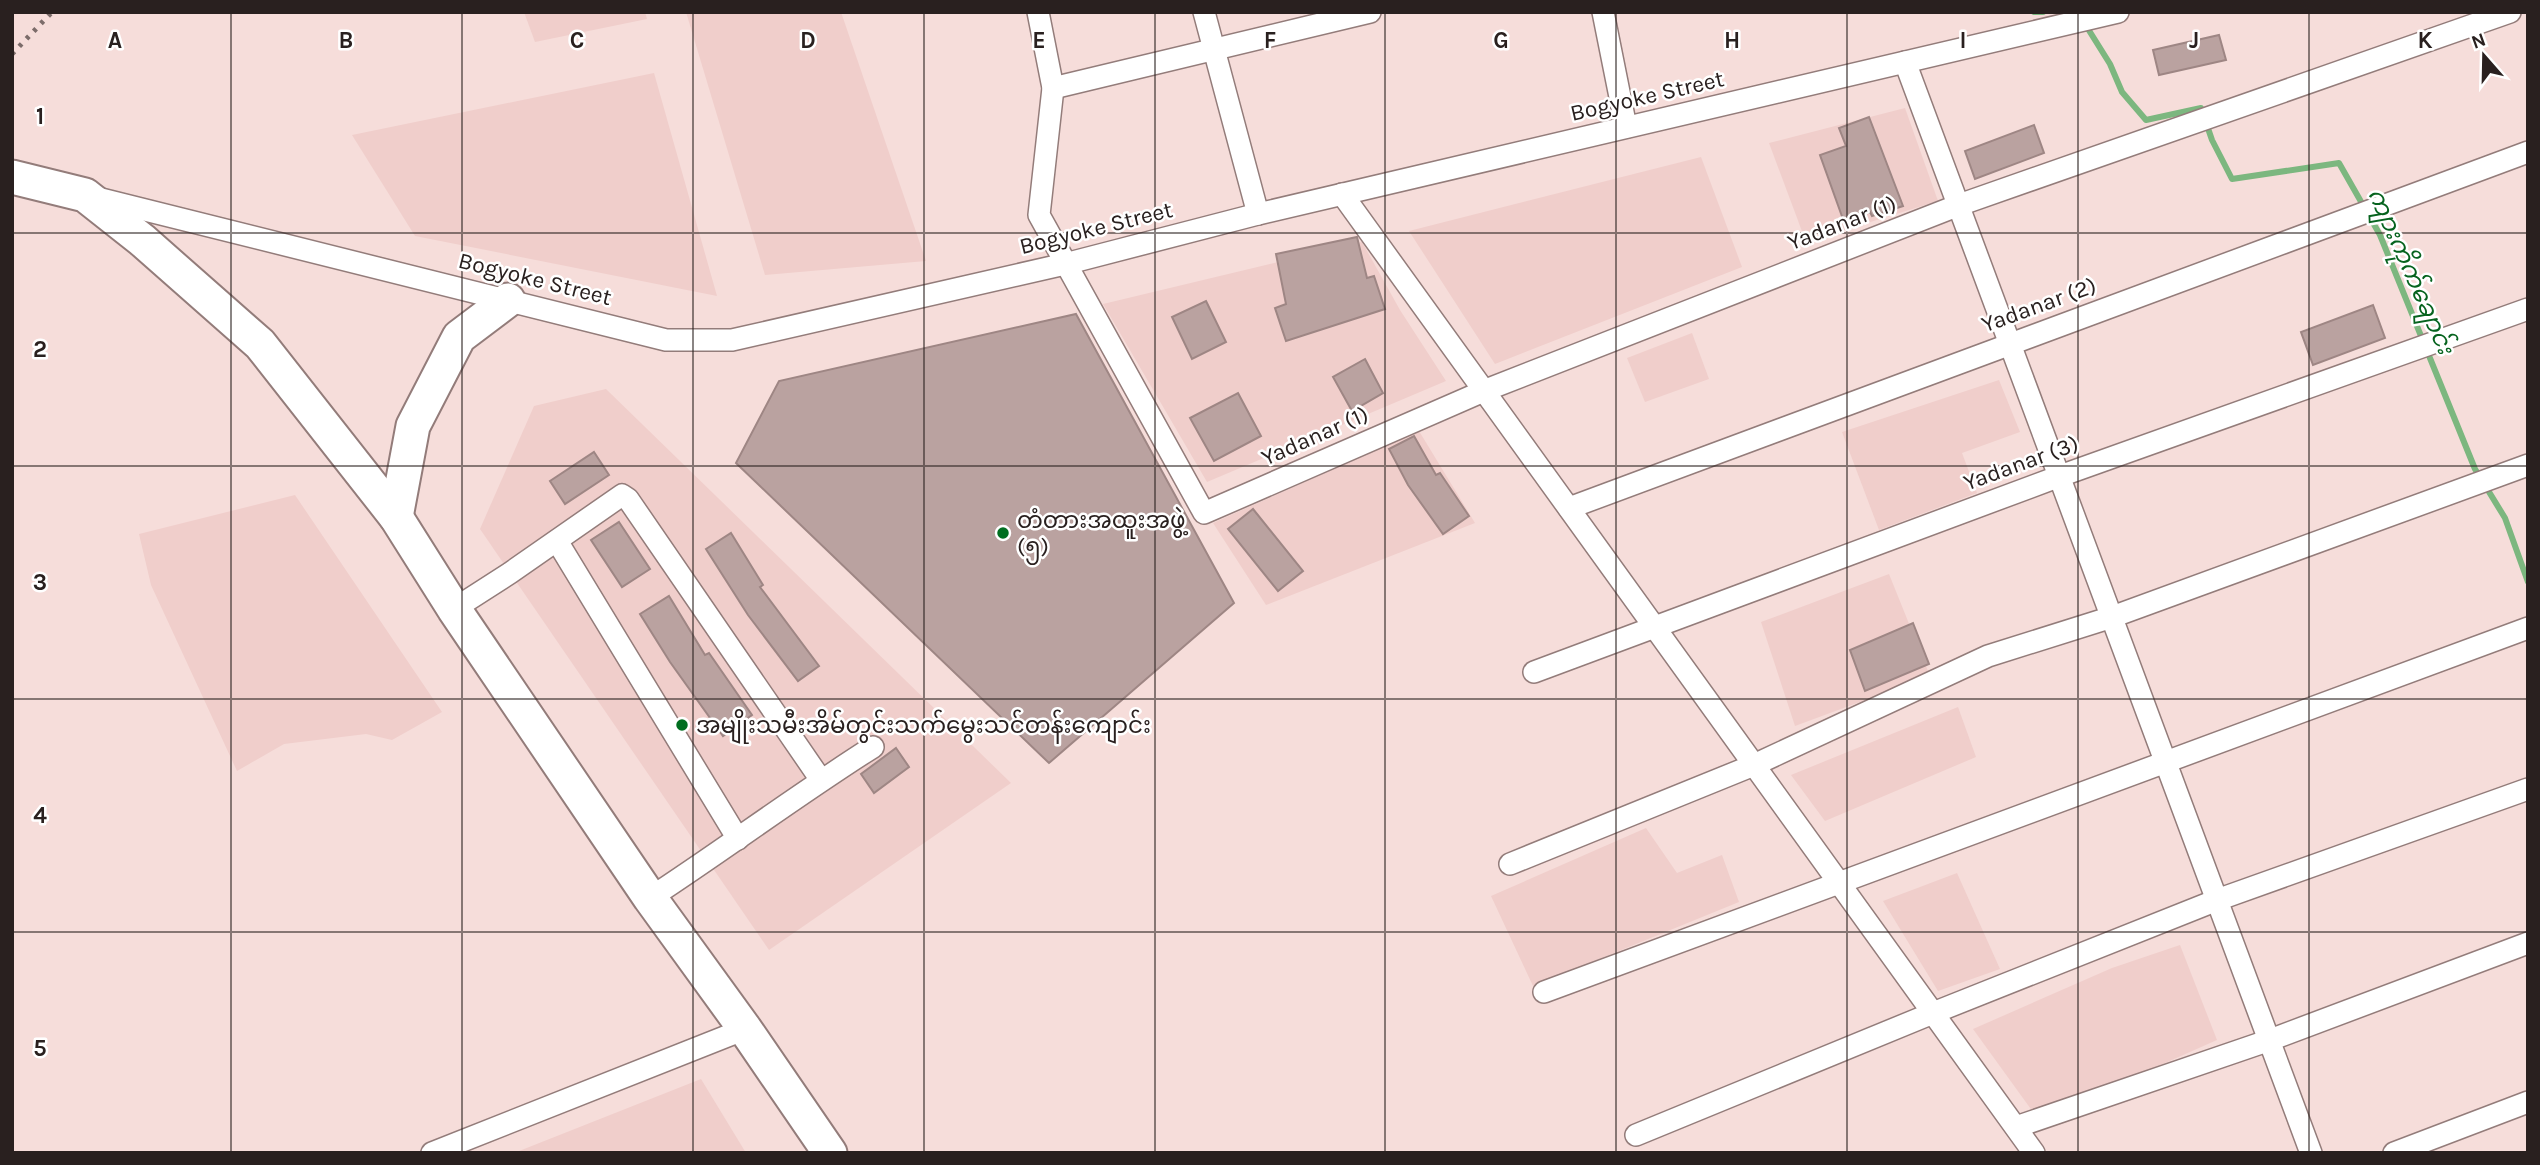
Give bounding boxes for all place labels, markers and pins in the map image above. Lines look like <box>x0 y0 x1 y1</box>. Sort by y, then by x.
place label: တံတားအထူးအဖွဲ့ (၅) <box>1017 506 1188 565</box>
marker: တံတားအထူးအဖွဲ့ (၅) <box>995 525 1011 541</box>
place label: အမျိုးသမီးအိမ်တွင်းသက်မွေးသင်တန်းကျောင်း <box>696 709 1151 744</box>
marker: အမျိုးသမီးအိမ်တွင်းသက်မွေးသင်တန်းကျောင်း <box>674 717 690 733</box>

